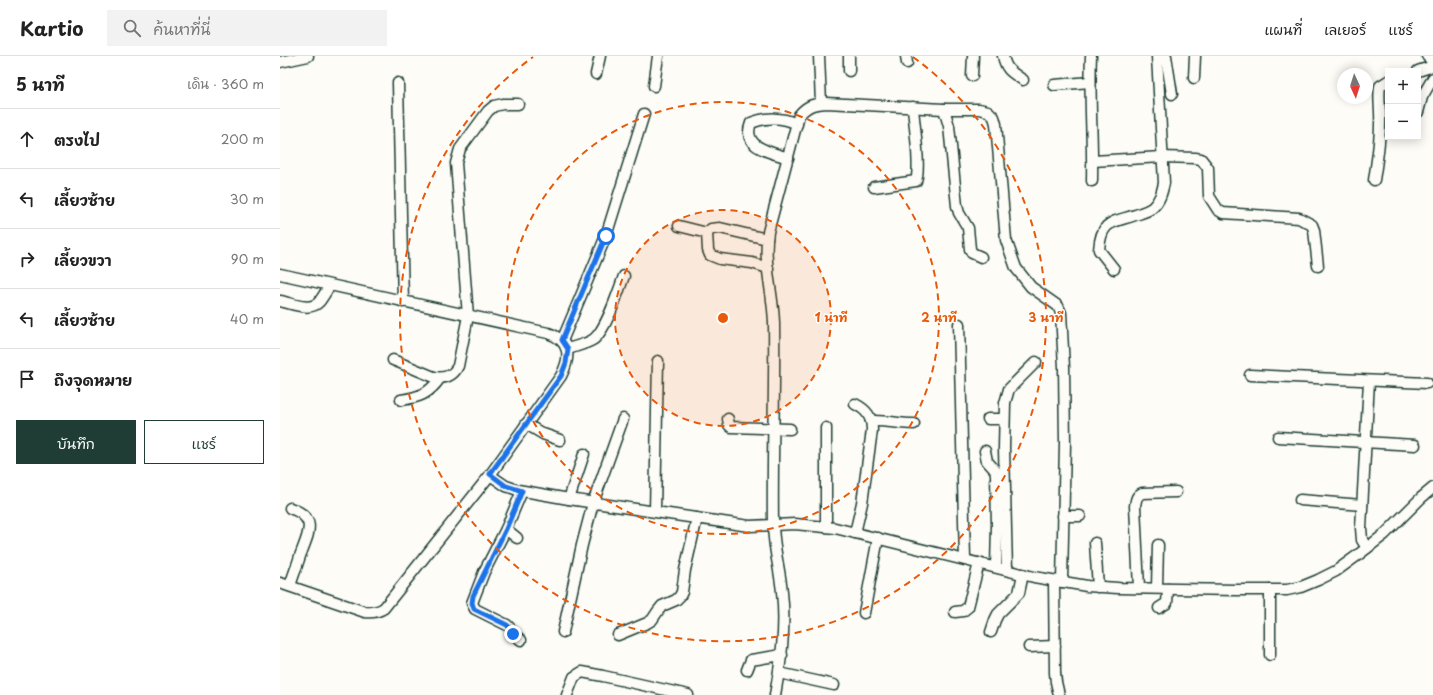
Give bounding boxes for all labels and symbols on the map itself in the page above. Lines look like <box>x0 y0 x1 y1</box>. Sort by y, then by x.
north arrow <box>1337 68 1373 104</box>
route start <box>597 227 615 245</box>
text: 1 นาที <box>815 308 848 326</box>
text: 2 นาที <box>921 308 957 326</box>
text: 3 นาที <box>1029 308 1064 326</box>
centre of rings <box>716 311 730 325</box>
route end <box>504 625 522 643</box>

